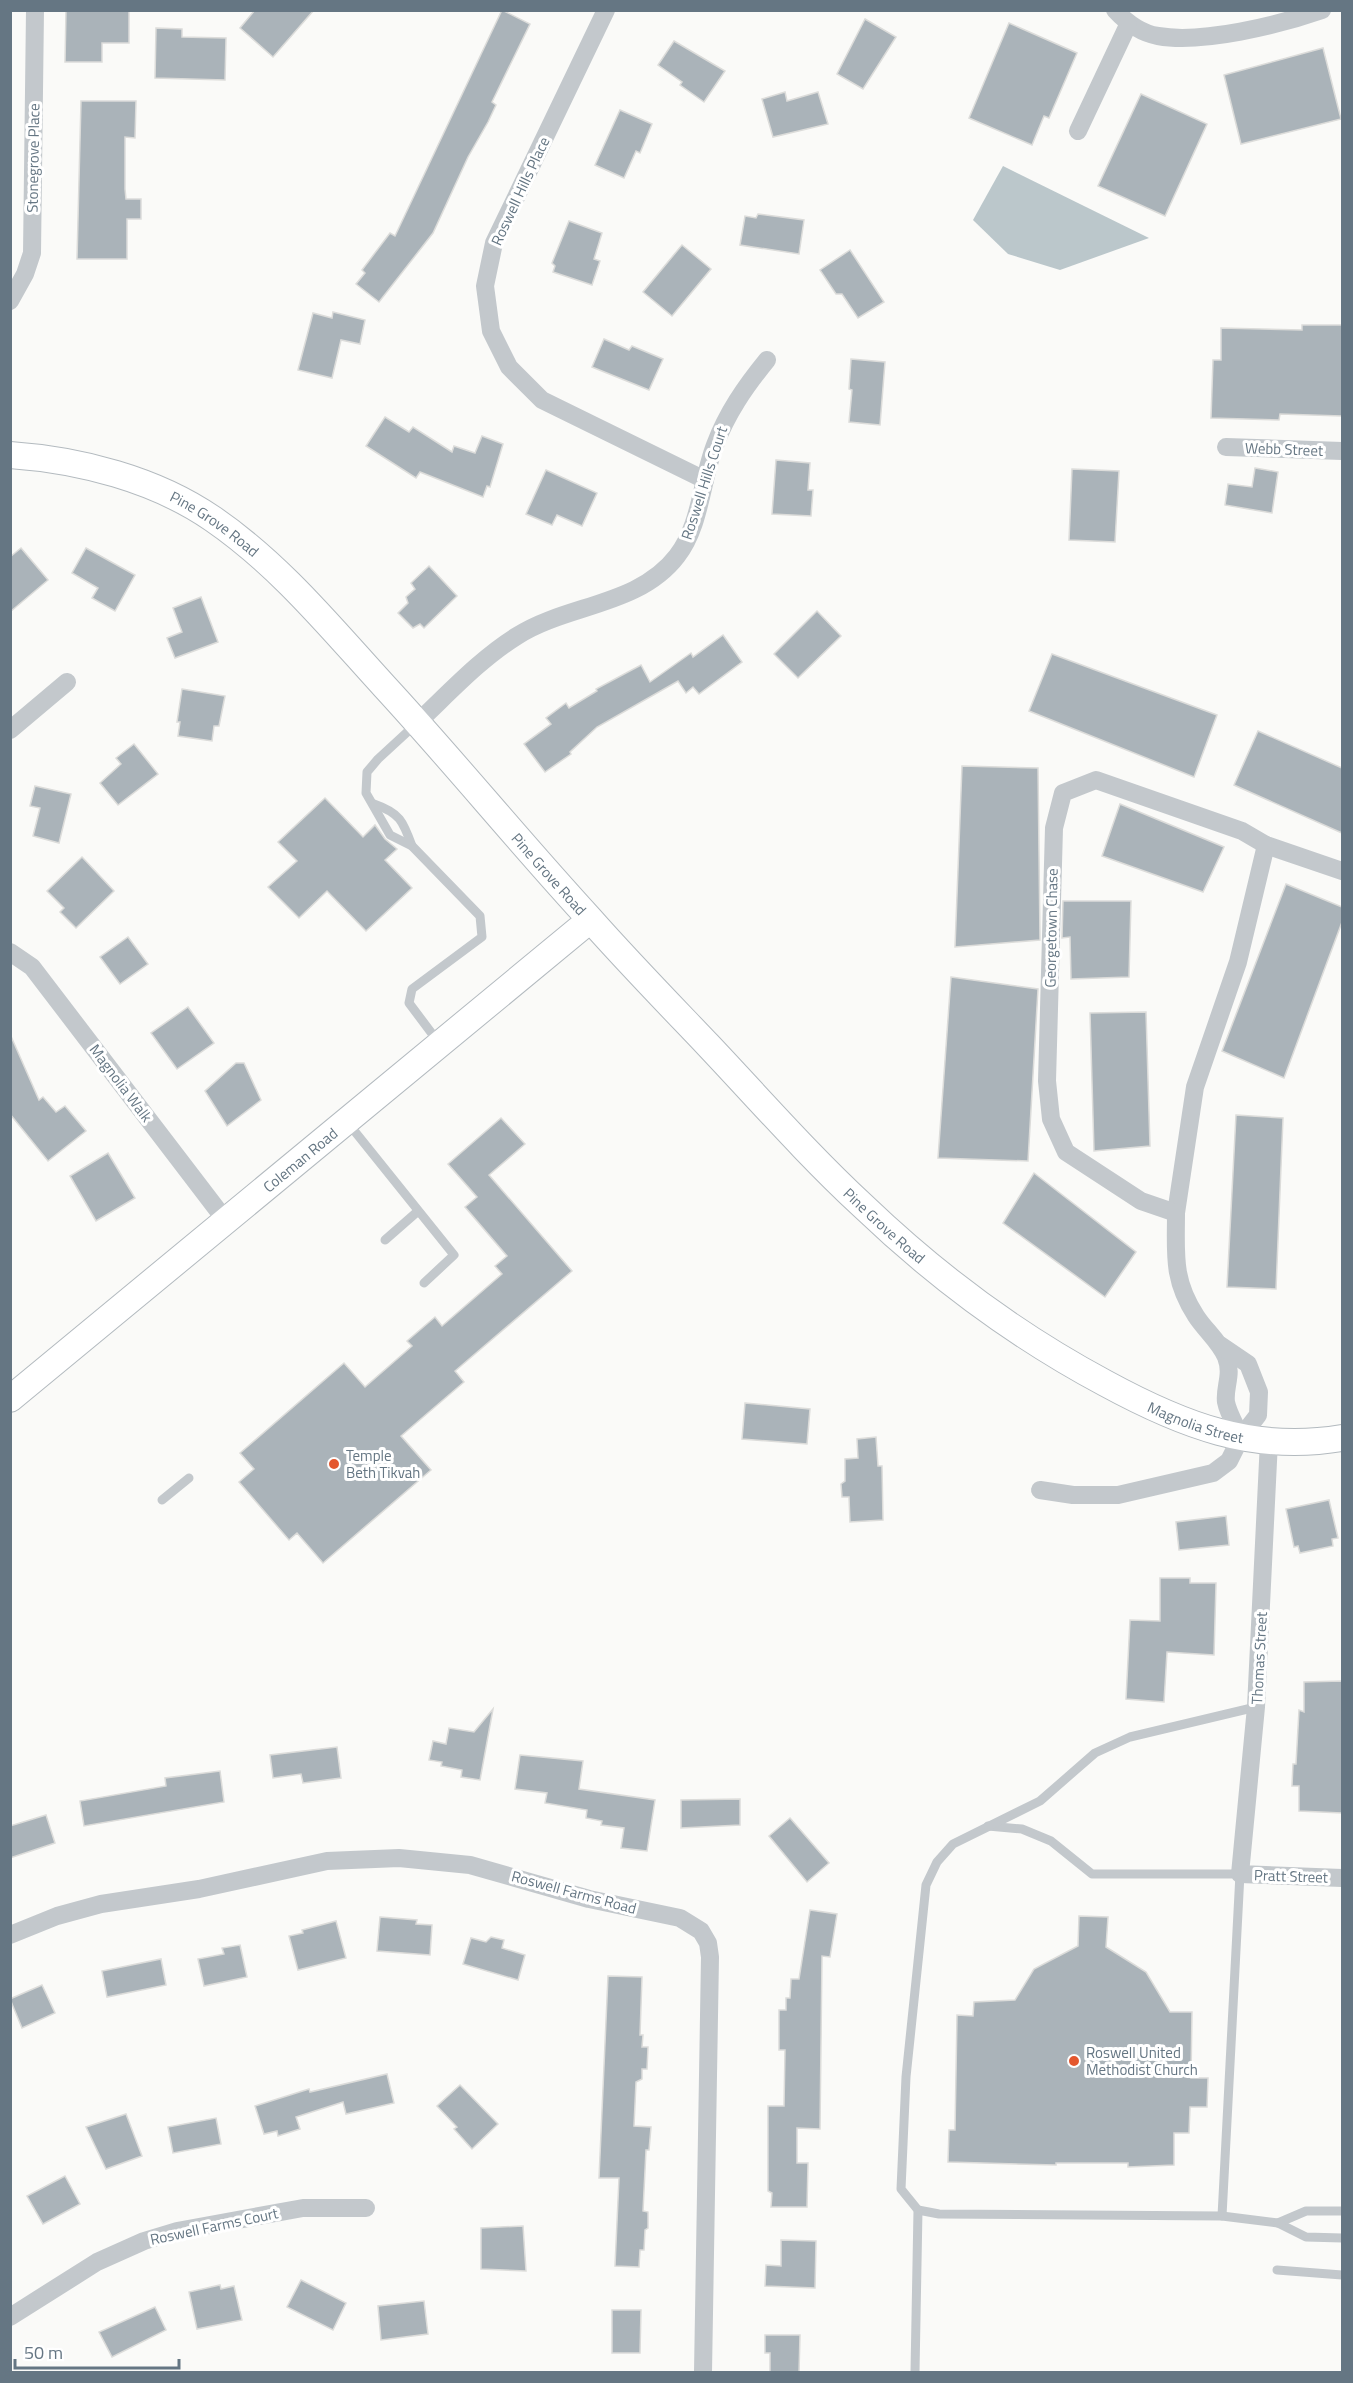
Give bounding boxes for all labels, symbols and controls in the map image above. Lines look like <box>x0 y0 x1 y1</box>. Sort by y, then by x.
street label: Stonegrove Place <box>21 103 45 213</box>
street label: Roswell Hills Place <box>485 133 555 249</box>
street label: Roswell Hills Court <box>675 423 733 543</box>
street label: Webb Street <box>1244 436 1324 462</box>
street label: Pine Grove Road <box>166 485 264 562</box>
street label: Pine Grove Road <box>506 827 592 920</box>
street label: Georgetown Chase <box>1038 868 1064 988</box>
street label: Magnolia Walk <box>84 1039 158 1127</box>
street label: Coleman Road <box>258 1122 342 1197</box>
street label: Pine Grove Road <box>838 1182 931 1269</box>
street label: Magnolia Street <box>1144 1395 1246 1449</box>
place label: Temple Beth Tikvah <box>346 1444 420 1484</box>
marker: Temple Beth Tikvah <box>327 1457 341 1471</box>
street label: Thomas Street <box>1245 1610 1273 1705</box>
street label: Pratt Street <box>1254 1863 1329 1889</box>
street label: Roswell Farms Road <box>509 1864 639 1920</box>
place label: Roswell United Methodist Church <box>1086 2041 1198 2081</box>
marker: Roswell United Methodist Church <box>1067 2054 1081 2068</box>
street label: Roswell Farms Court <box>148 2201 281 2251</box>
scale bar <box>15 2332 178 2370</box>
text: 50 m <box>24 2339 63 2366</box>

